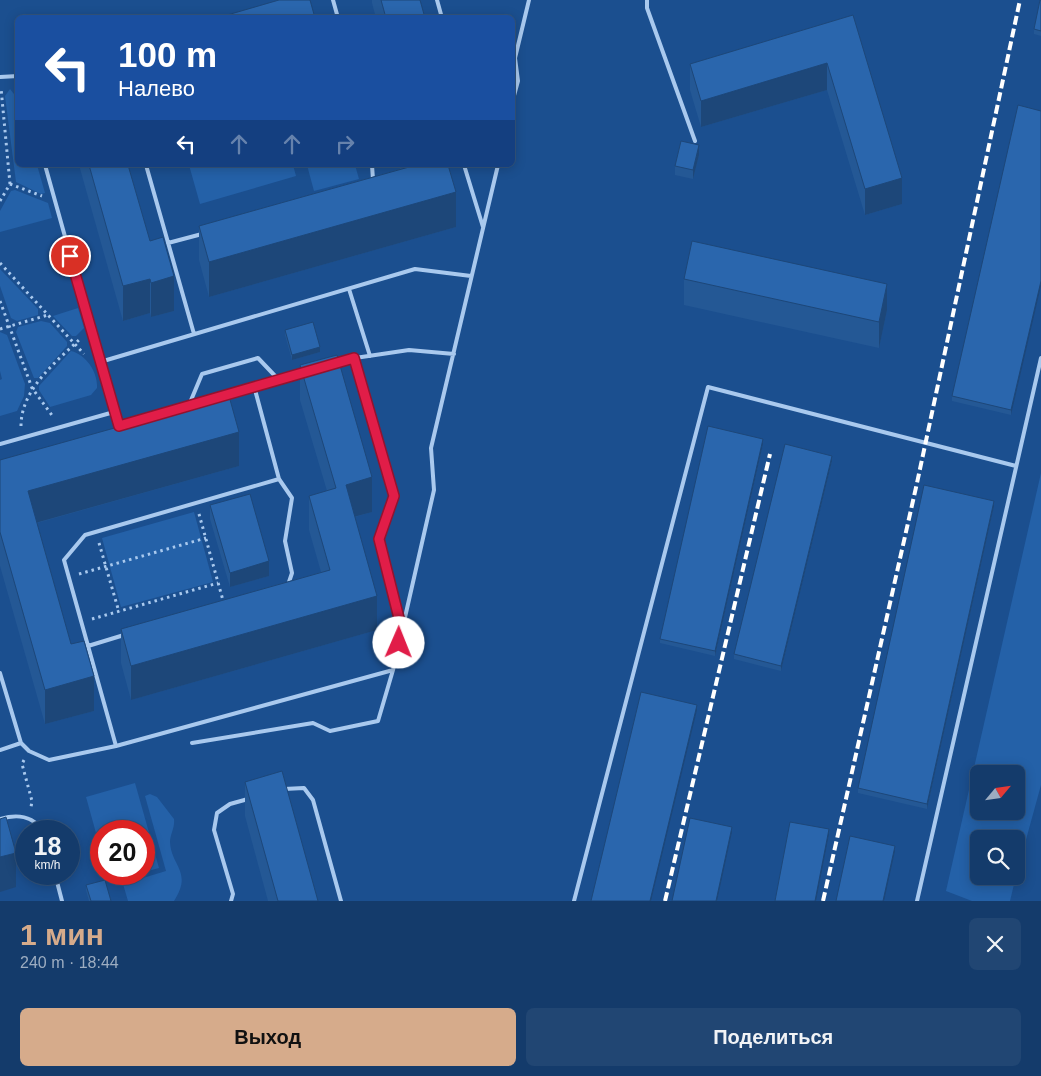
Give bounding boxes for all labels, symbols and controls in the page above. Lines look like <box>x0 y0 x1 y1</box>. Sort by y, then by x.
icon: left <box>35 35 100 100</box>
text: 100 m <box>118 35 217 74</box>
text: Налево <box>118 76 195 101</box>
icon: left <box>172 130 200 158</box>
icon: ahead <box>225 130 253 158</box>
icon: ahead <box>278 130 306 158</box>
icon: right <box>331 130 359 158</box>
pin <box>49 235 91 277</box>
icon: arrive <box>56 242 84 270</box>
position arrow <box>372 616 424 668</box>
north arrow <box>970 765 1025 820</box>
map controls <box>970 765 1025 885</box>
speed limit sign: 20 <box>90 820 155 885</box>
button: search <box>970 830 1025 885</box>
text: 18 <box>34 832 61 860</box>
text: km/h <box>34 858 61 872</box>
text: 1 мин <box>20 918 104 951</box>
button: close <box>969 918 1021 970</box>
text: 240 m · 18:44 <box>20 954 119 971</box>
button: Выход <box>20 1008 516 1066</box>
button: Поделиться <box>526 1008 1021 1066</box>

